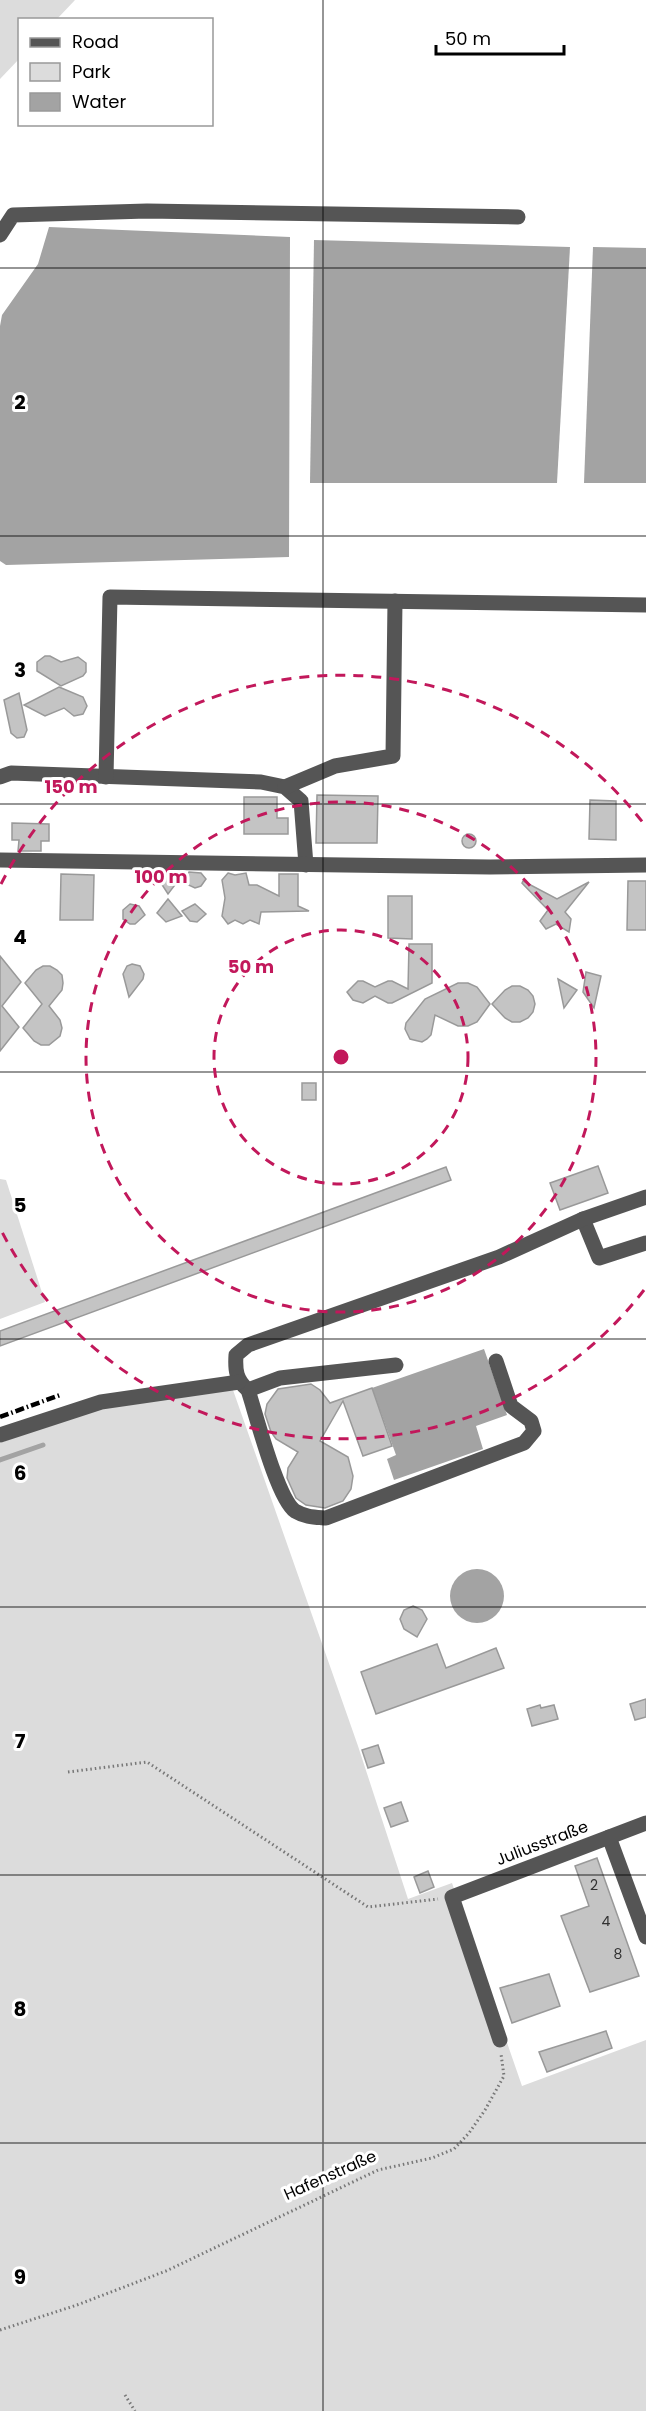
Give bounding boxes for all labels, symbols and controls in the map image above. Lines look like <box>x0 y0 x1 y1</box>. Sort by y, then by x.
legend <box>18 18 213 126</box>
scale bar <box>436 18 564 56</box>
text: 50 m <box>445 26 491 51</box>
text: Road <box>72 29 119 54</box>
text: Park <box>72 59 111 84</box>
text: Water <box>72 89 126 114</box>
text: 2 <box>14 388 26 416</box>
text: 3 <box>14 656 26 684</box>
text: 150 m <box>44 774 98 799</box>
text: 100 m <box>134 864 188 889</box>
text: 4 <box>13 923 27 951</box>
text: 50 m <box>228 954 274 979</box>
centre of rings <box>331 1047 351 1067</box>
text: 5 <box>14 1191 27 1219</box>
text: 6 <box>14 1459 26 1487</box>
text: 7 <box>15 1727 26 1755</box>
street label: Juliusstraße <box>493 1815 591 1871</box>
house number: 2 <box>590 1875 598 1895</box>
house number: 4 <box>602 1911 611 1931</box>
house number: 8 <box>614 1944 623 1964</box>
text: 8 <box>14 1995 26 2023</box>
street label: Hafenstraße <box>280 2144 380 2206</box>
text: 9 <box>14 2263 26 2291</box>

